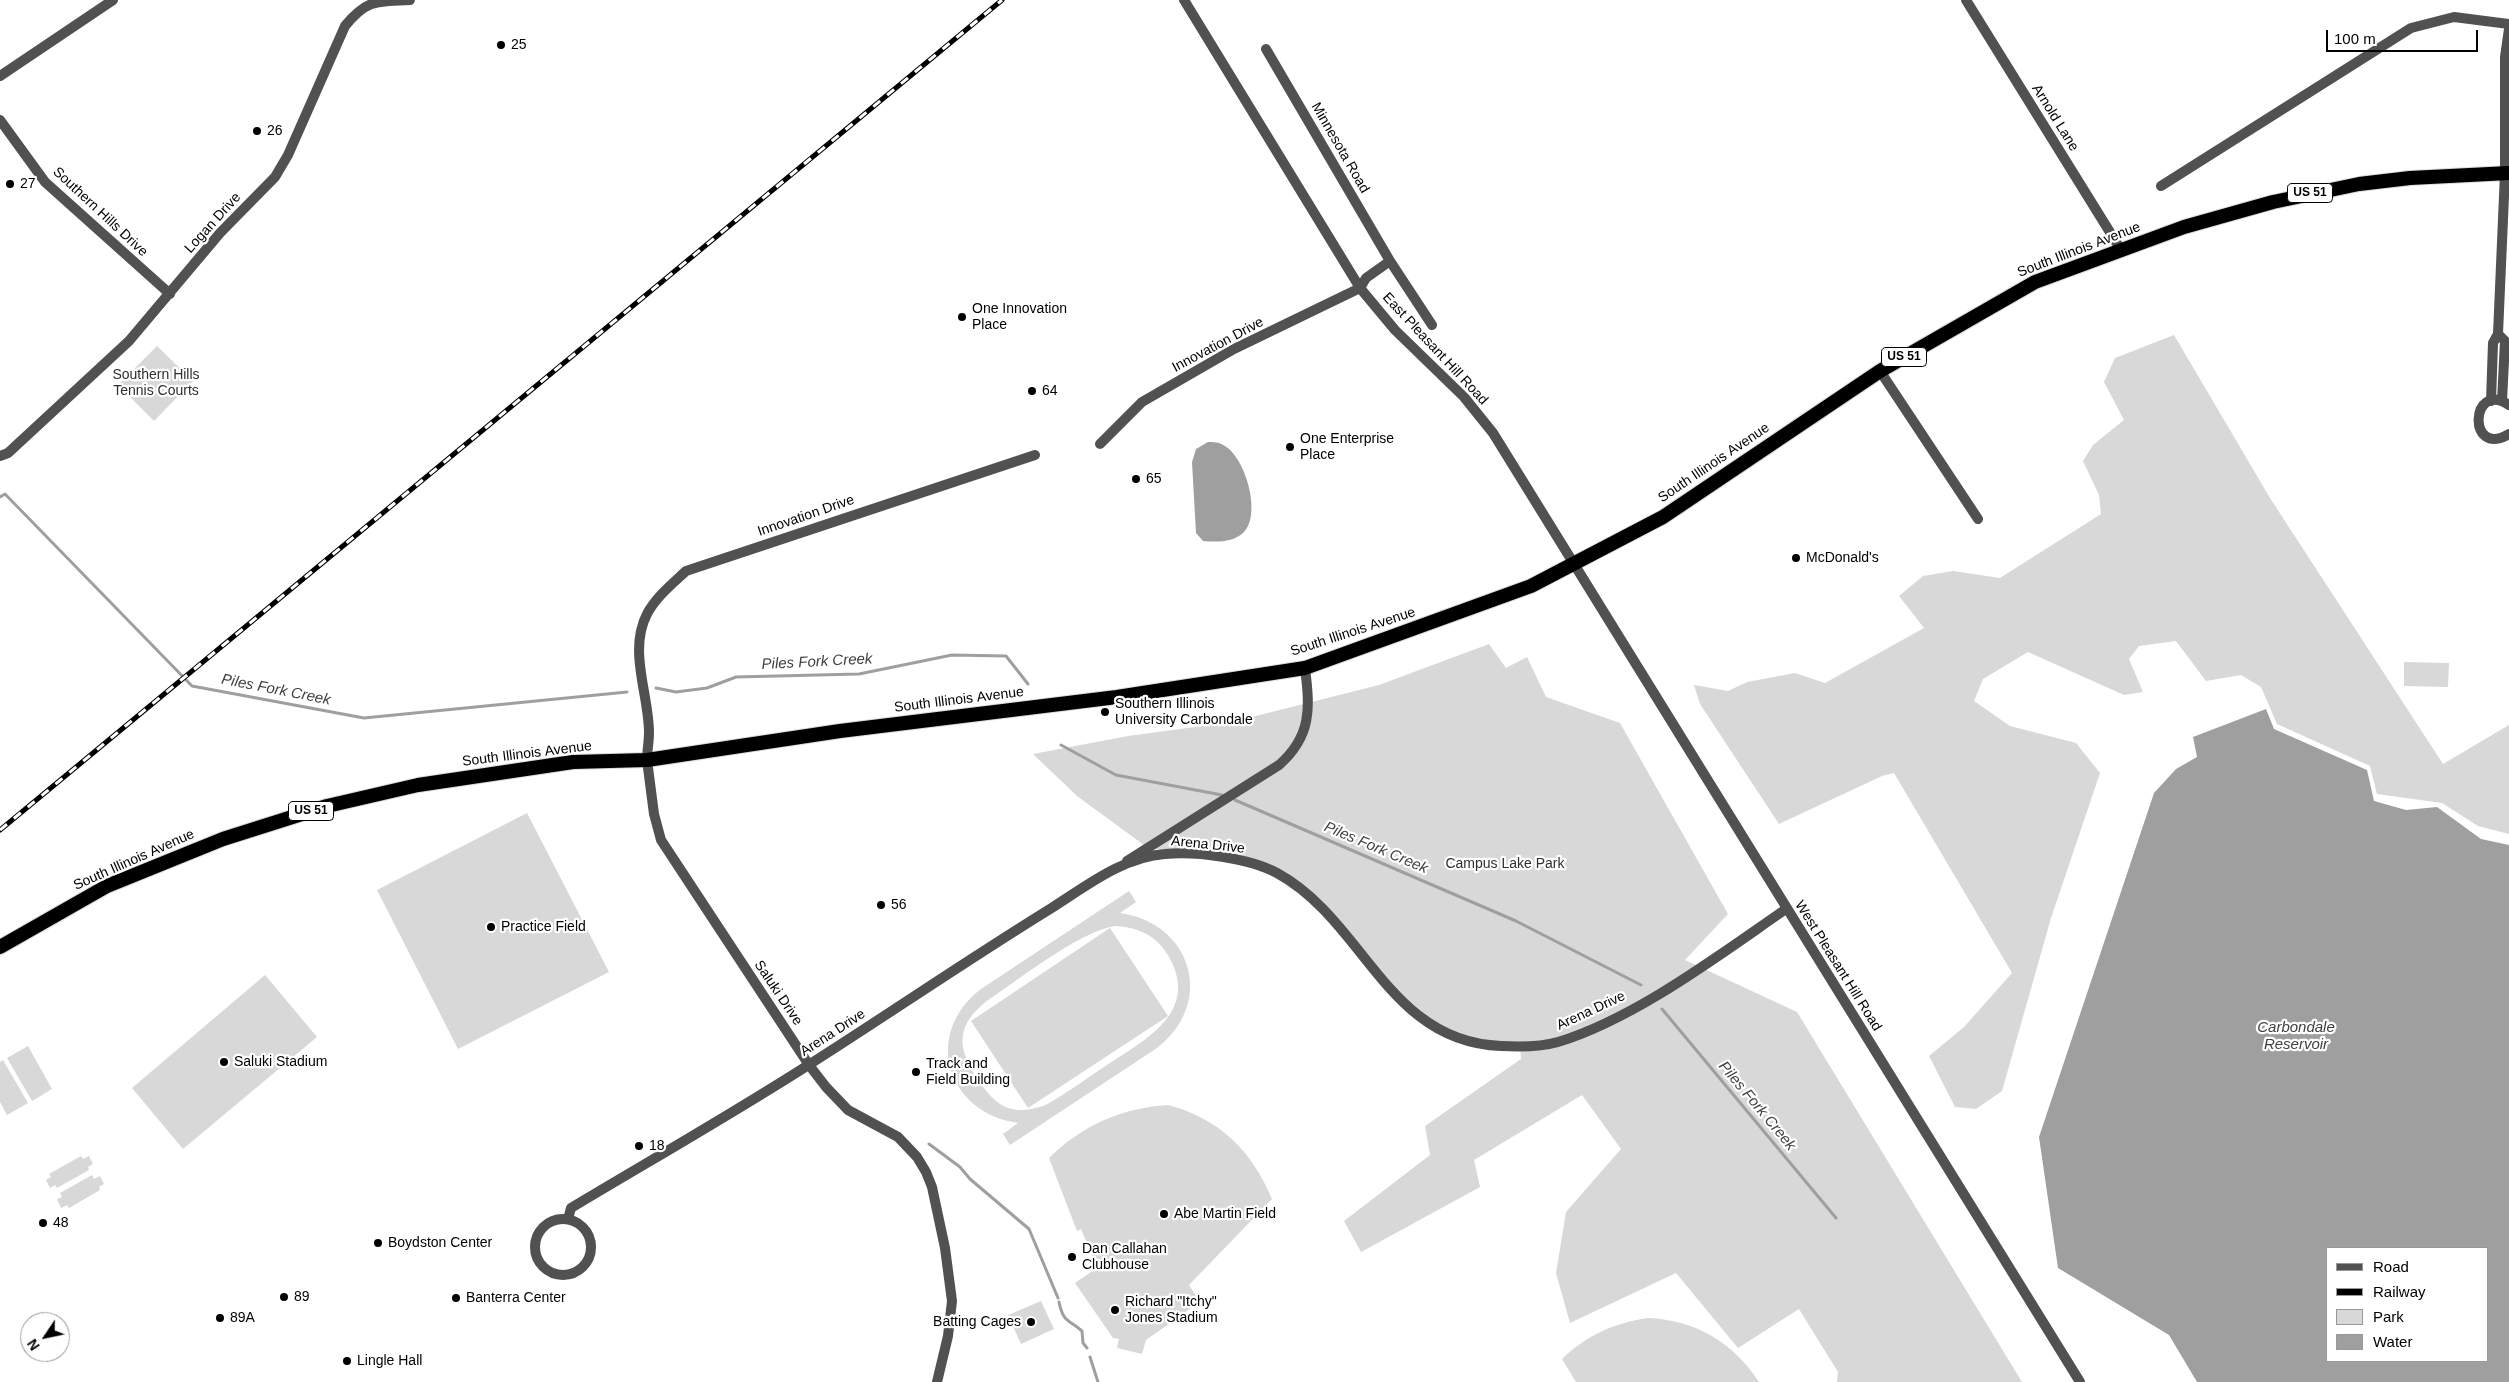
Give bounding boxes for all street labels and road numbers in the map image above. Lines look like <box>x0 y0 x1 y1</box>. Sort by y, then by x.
street label: Arnold Lane <box>2028 82 2082 154</box>
street label: Minnesota Road <box>1307 100 1373 196</box>
street label: Southern Hills Drive <box>49 164 151 260</box>
road number: US 51 <box>2288 184 2332 202</box>
street label: Logan Drive <box>182 189 244 257</box>
street label: South Illinois Avenue <box>2015 219 2143 281</box>
street label: East Pleasant Hill Road <box>1379 289 1491 409</box>
street label: Innovation Drive <box>1169 314 1267 376</box>
road number: US 51 <box>1882 348 1926 367</box>
street label: South Illinois Avenue <box>1655 420 1773 506</box>
street label: Innovation Drive <box>755 492 857 540</box>
street label: South Illinois Avenue <box>1288 604 1418 660</box>
street label: South Illinois Avenue <box>893 684 1025 716</box>
street label: South Illinois Avenue <box>461 738 593 770</box>
road number: US 51 <box>288 801 334 820</box>
street label: South Illinois Avenue <box>71 826 197 894</box>
street label: Arena Drive <box>1170 833 1246 857</box>
street label: West Pleasant Hill Road <box>1791 898 1885 1034</box>
street label: Saluki Drive <box>750 957 806 1029</box>
street label: Arena Drive <box>1554 988 1628 1034</box>
street label: Arena Drive <box>797 1006 869 1060</box>

